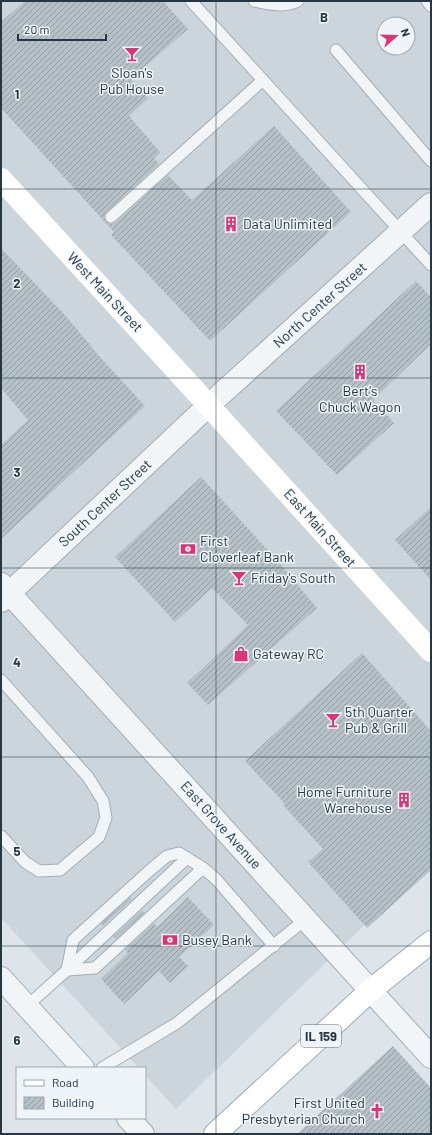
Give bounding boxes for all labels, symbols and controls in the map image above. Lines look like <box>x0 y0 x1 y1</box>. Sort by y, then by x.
text: B <box>320 9 328 25</box>
scale bar <box>18 16 106 42</box>
north arrow <box>376 16 416 56</box>
text: 20 m <box>24 22 50 36</box>
text: N <box>399 27 413 38</box>
bar icon: Sloan's Pub House <box>123 45 141 63</box>
place label: Sloan's Pub House <box>100 64 164 97</box>
text: 1 <box>15 86 19 102</box>
building icon: Data Unlimited <box>222 215 240 233</box>
place label: Data Unlimited <box>243 215 332 232</box>
street label: West Main Street <box>64 248 147 335</box>
street label: North Center Street <box>269 258 370 351</box>
text: 2 <box>13 275 21 291</box>
building icon: Bert's Chuck Wagon <box>351 363 369 381</box>
place label: Bert's Chuck Wagon <box>319 382 401 415</box>
street label: South Center Street <box>55 455 155 550</box>
text: 3 <box>13 464 21 480</box>
street label: East Main Street <box>281 485 360 570</box>
place label: First Cloverleaf Bank <box>200 532 294 565</box>
bank icon: First Cloverleaf Bank <box>179 540 197 558</box>
bar icon: Friday's South <box>230 569 248 587</box>
place label: Friday's South <box>251 569 336 586</box>
shop icon: Gateway RC <box>232 645 250 663</box>
place label: Gateway RC <box>253 645 324 662</box>
text: 4 <box>13 654 21 670</box>
place label: 5th Quarter Pub & Grill <box>345 703 413 736</box>
bar icon: 5th Quarter Pub & Grill <box>324 711 342 729</box>
street label: East Grove Avenue <box>177 777 265 872</box>
place label: Home Furniture Warehouse <box>297 783 392 816</box>
building icon: Home Furniture Warehouse <box>395 791 413 809</box>
text: 5 <box>13 843 21 859</box>
bank icon: Busey Bank <box>161 931 179 949</box>
place label: Busey Bank <box>182 931 252 948</box>
road number: IL 159 <box>301 1025 341 1047</box>
text: 6 <box>14 1032 21 1048</box>
legend <box>16 1067 146 1119</box>
text: Road <box>52 1075 79 1089</box>
place label: First United Presbyterian Church <box>242 1094 365 1127</box>
text: Building <box>52 1095 94 1109</box>
church icon: First United Presbyterian Church <box>368 1102 386 1120</box>

